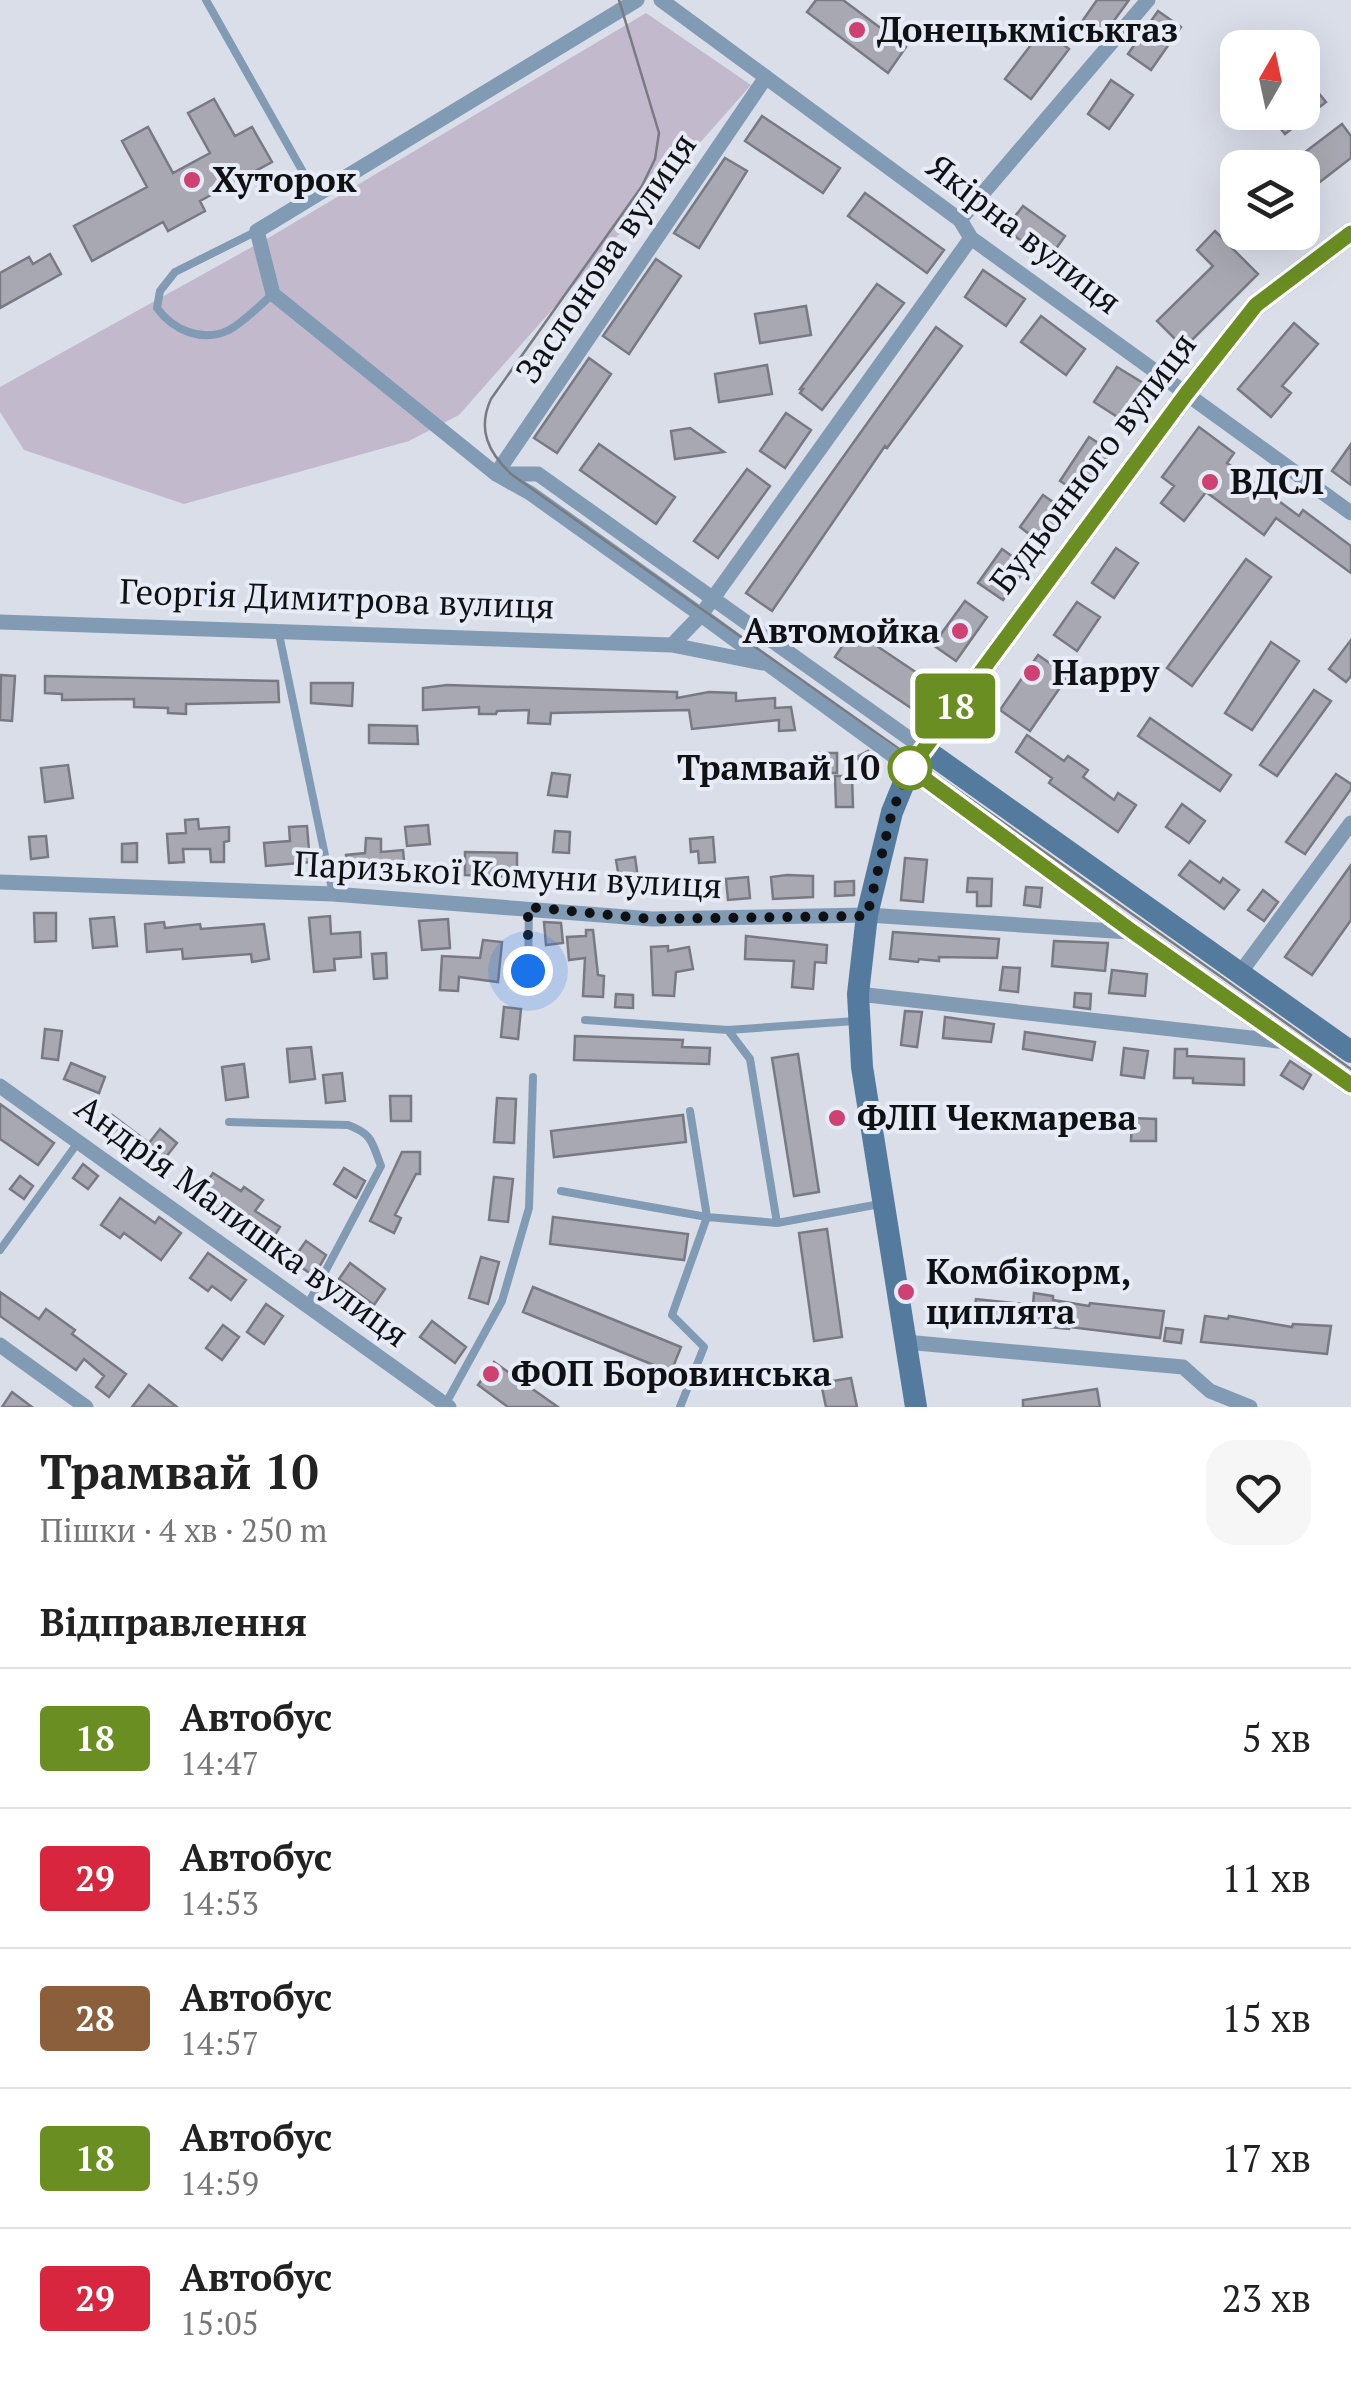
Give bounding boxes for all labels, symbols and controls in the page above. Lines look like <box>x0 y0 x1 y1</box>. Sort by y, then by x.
place label: Донецькміськгаз <box>877 6 1178 52</box>
marker: Донецькміськгаз <box>846 19 868 41</box>
north arrow <box>1220 30 1320 130</box>
map controls <box>1220 30 1320 250</box>
street label: Заслонова вулиця <box>504 123 706 391</box>
street label: Якірна вулиця <box>918 143 1131 324</box>
button: layers <box>1220 150 1320 250</box>
place label: Хуторок <box>212 156 357 202</box>
marker: Хуторок <box>181 169 203 191</box>
street label: Будьонного вулиця <box>979 323 1206 602</box>
place label: ВДСЛ <box>1230 458 1324 504</box>
marker: ВДСЛ <box>1199 471 1221 493</box>
street label: Георгія Димитрова вулиця <box>119 567 555 629</box>
place label: Автомойка <box>742 607 940 653</box>
marker: Автомойка <box>949 620 971 642</box>
place label: Happy <box>1052 649 1160 695</box>
marker: Happy <box>1021 662 1043 684</box>
line badge: 18 <box>910 674 1000 738</box>
text: 18 <box>935 683 975 729</box>
place label: Трамвай 10 <box>677 744 880 790</box>
marker: Трамвай 10 <box>889 747 931 789</box>
street label: Паризької Комуни вулиця <box>293 840 723 908</box>
your location <box>503 946 553 996</box>
street label: Андрія Малишка вулиця <box>67 1084 418 1357</box>
place label: ФЛП Чекмарева <box>857 1094 1137 1140</box>
marker: ФЛП Чекмарева <box>826 1107 848 1129</box>
place label: Комбікорм, циплята <box>926 1248 1131 1334</box>
marker: Комбікорм, циплята <box>895 1281 917 1303</box>
place label: ФОП Боровинська <box>511 1350 832 1396</box>
marker: ФОП Боровинська <box>480 1363 502 1385</box>
text: Трамвай 10 <box>40 1439 319 1503</box>
button: heart <box>1206 1440 1311 1545</box>
text: Пішки · 4 хв · 250 m <box>40 1509 328 1551</box>
text: Відправлення <box>40 1597 307 1647</box>
text: Автобус <box>180 1692 332 1742</box>
text: 5 хв <box>1242 1713 1311 1763</box>
text: 18 <box>75 1715 115 1761</box>
text: 14:47 <box>180 1742 259 1784</box>
text: Автобус <box>180 1832 332 1882</box>
text: 11 хв <box>1221 1853 1311 1903</box>
text: 29 <box>75 1855 115 1901</box>
text: 14:53 <box>180 1882 259 1924</box>
text: Автобус <box>180 1972 332 2022</box>
text: 15 хв <box>1221 1993 1311 2043</box>
text: 28 <box>75 1995 115 2041</box>
text: 14:57 <box>180 2022 259 2064</box>
text: Автобус <box>180 2112 332 2162</box>
text: 17 хв <box>1221 2133 1311 2183</box>
text: 18 <box>75 2135 115 2181</box>
text: 14:59 <box>180 2162 259 2204</box>
text: Автобус <box>180 2252 332 2302</box>
text: 23 хв <box>1221 2273 1311 2323</box>
text: 29 <box>75 2275 115 2321</box>
text: 15:05 <box>180 2302 259 2344</box>

